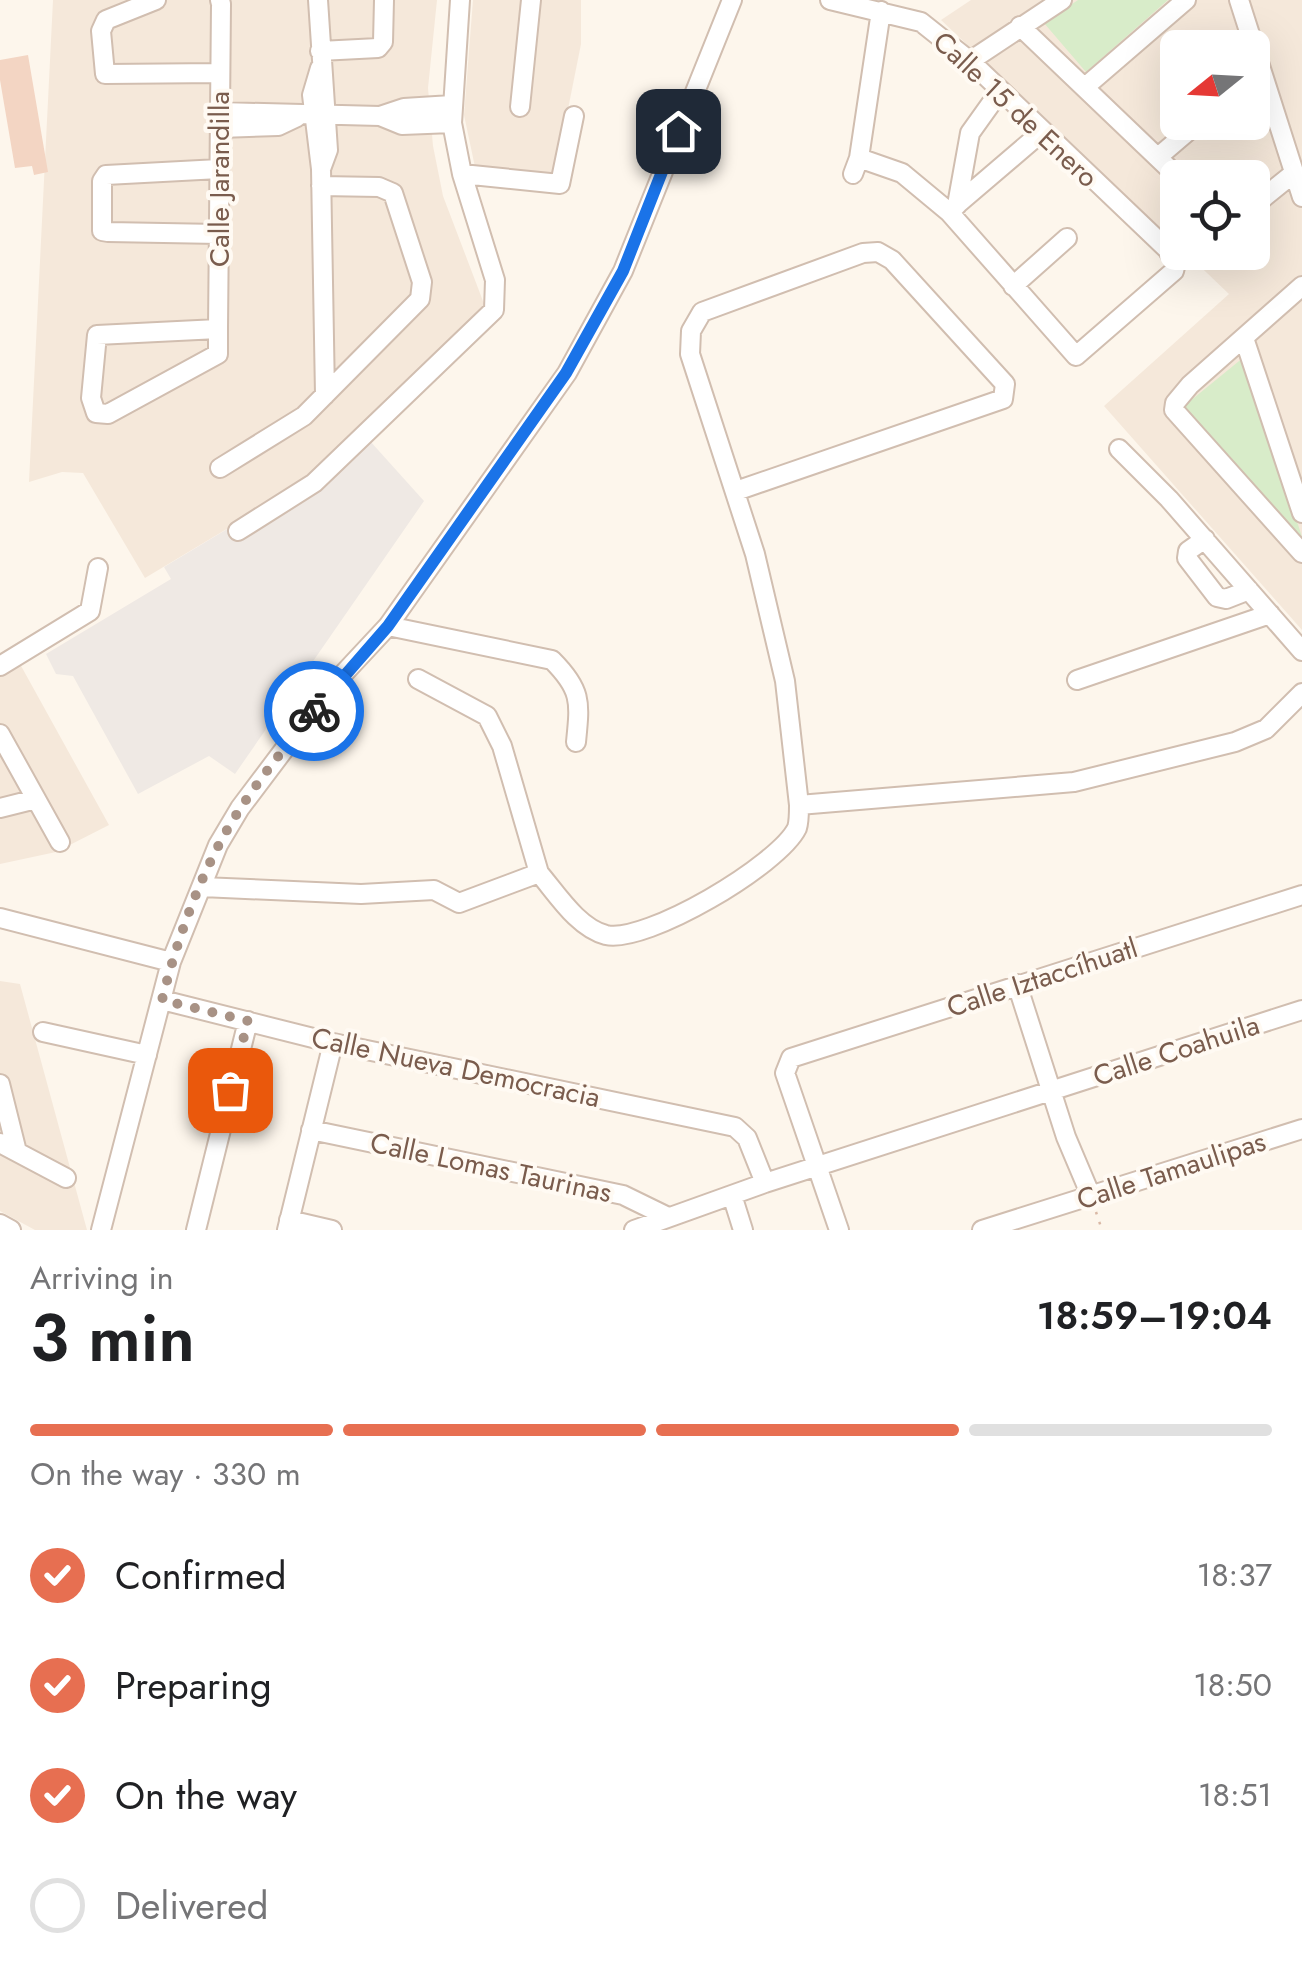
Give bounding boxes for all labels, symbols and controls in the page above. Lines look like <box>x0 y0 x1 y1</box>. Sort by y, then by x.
street label: Calle 15 de Enero <box>924 22 1108 197</box>
north arrow <box>1160 30 1270 140</box>
map controls <box>1160 30 1270 270</box>
pin <box>636 89 721 174</box>
street label: Calle Jarandilla <box>199 91 240 267</box>
icon: home <box>651 104 706 159</box>
button: locate <box>1160 160 1270 270</box>
courier <box>264 661 364 761</box>
icon: bike <box>287 684 342 739</box>
street label: Calle Iztaccíhuatl <box>941 927 1143 1028</box>
street label: Calle Coahuila <box>1088 1004 1265 1097</box>
street label: Calle Nueva Democracia <box>308 1017 604 1118</box>
pin <box>188 1048 273 1133</box>
icon: bag <box>203 1063 258 1118</box>
street label: Calle Tamaulipas <box>1071 1121 1271 1220</box>
street label: Calle Lomas Taurinas <box>366 1122 615 1213</box>
text: Arriving in <box>30 1255 174 1301</box>
text: 18:59–19:04 <box>1037 1288 1272 1343</box>
text: 3 min <box>30 1291 195 1385</box>
text: On the way · 330 m <box>30 1451 301 1497</box>
icon: check <box>30 1548 85 1603</box>
text: Confirmed <box>115 1548 286 1603</box>
text: 18:37 <box>1197 1552 1272 1598</box>
icon: check <box>30 1658 85 1713</box>
text: Preparing <box>115 1658 272 1713</box>
text: 18:50 <box>1193 1662 1272 1708</box>
icon: check <box>30 1768 85 1823</box>
text: On the way <box>115 1768 297 1823</box>
text: 18:51 <box>1198 1772 1272 1818</box>
text: Delivered <box>115 1878 268 1933</box>

